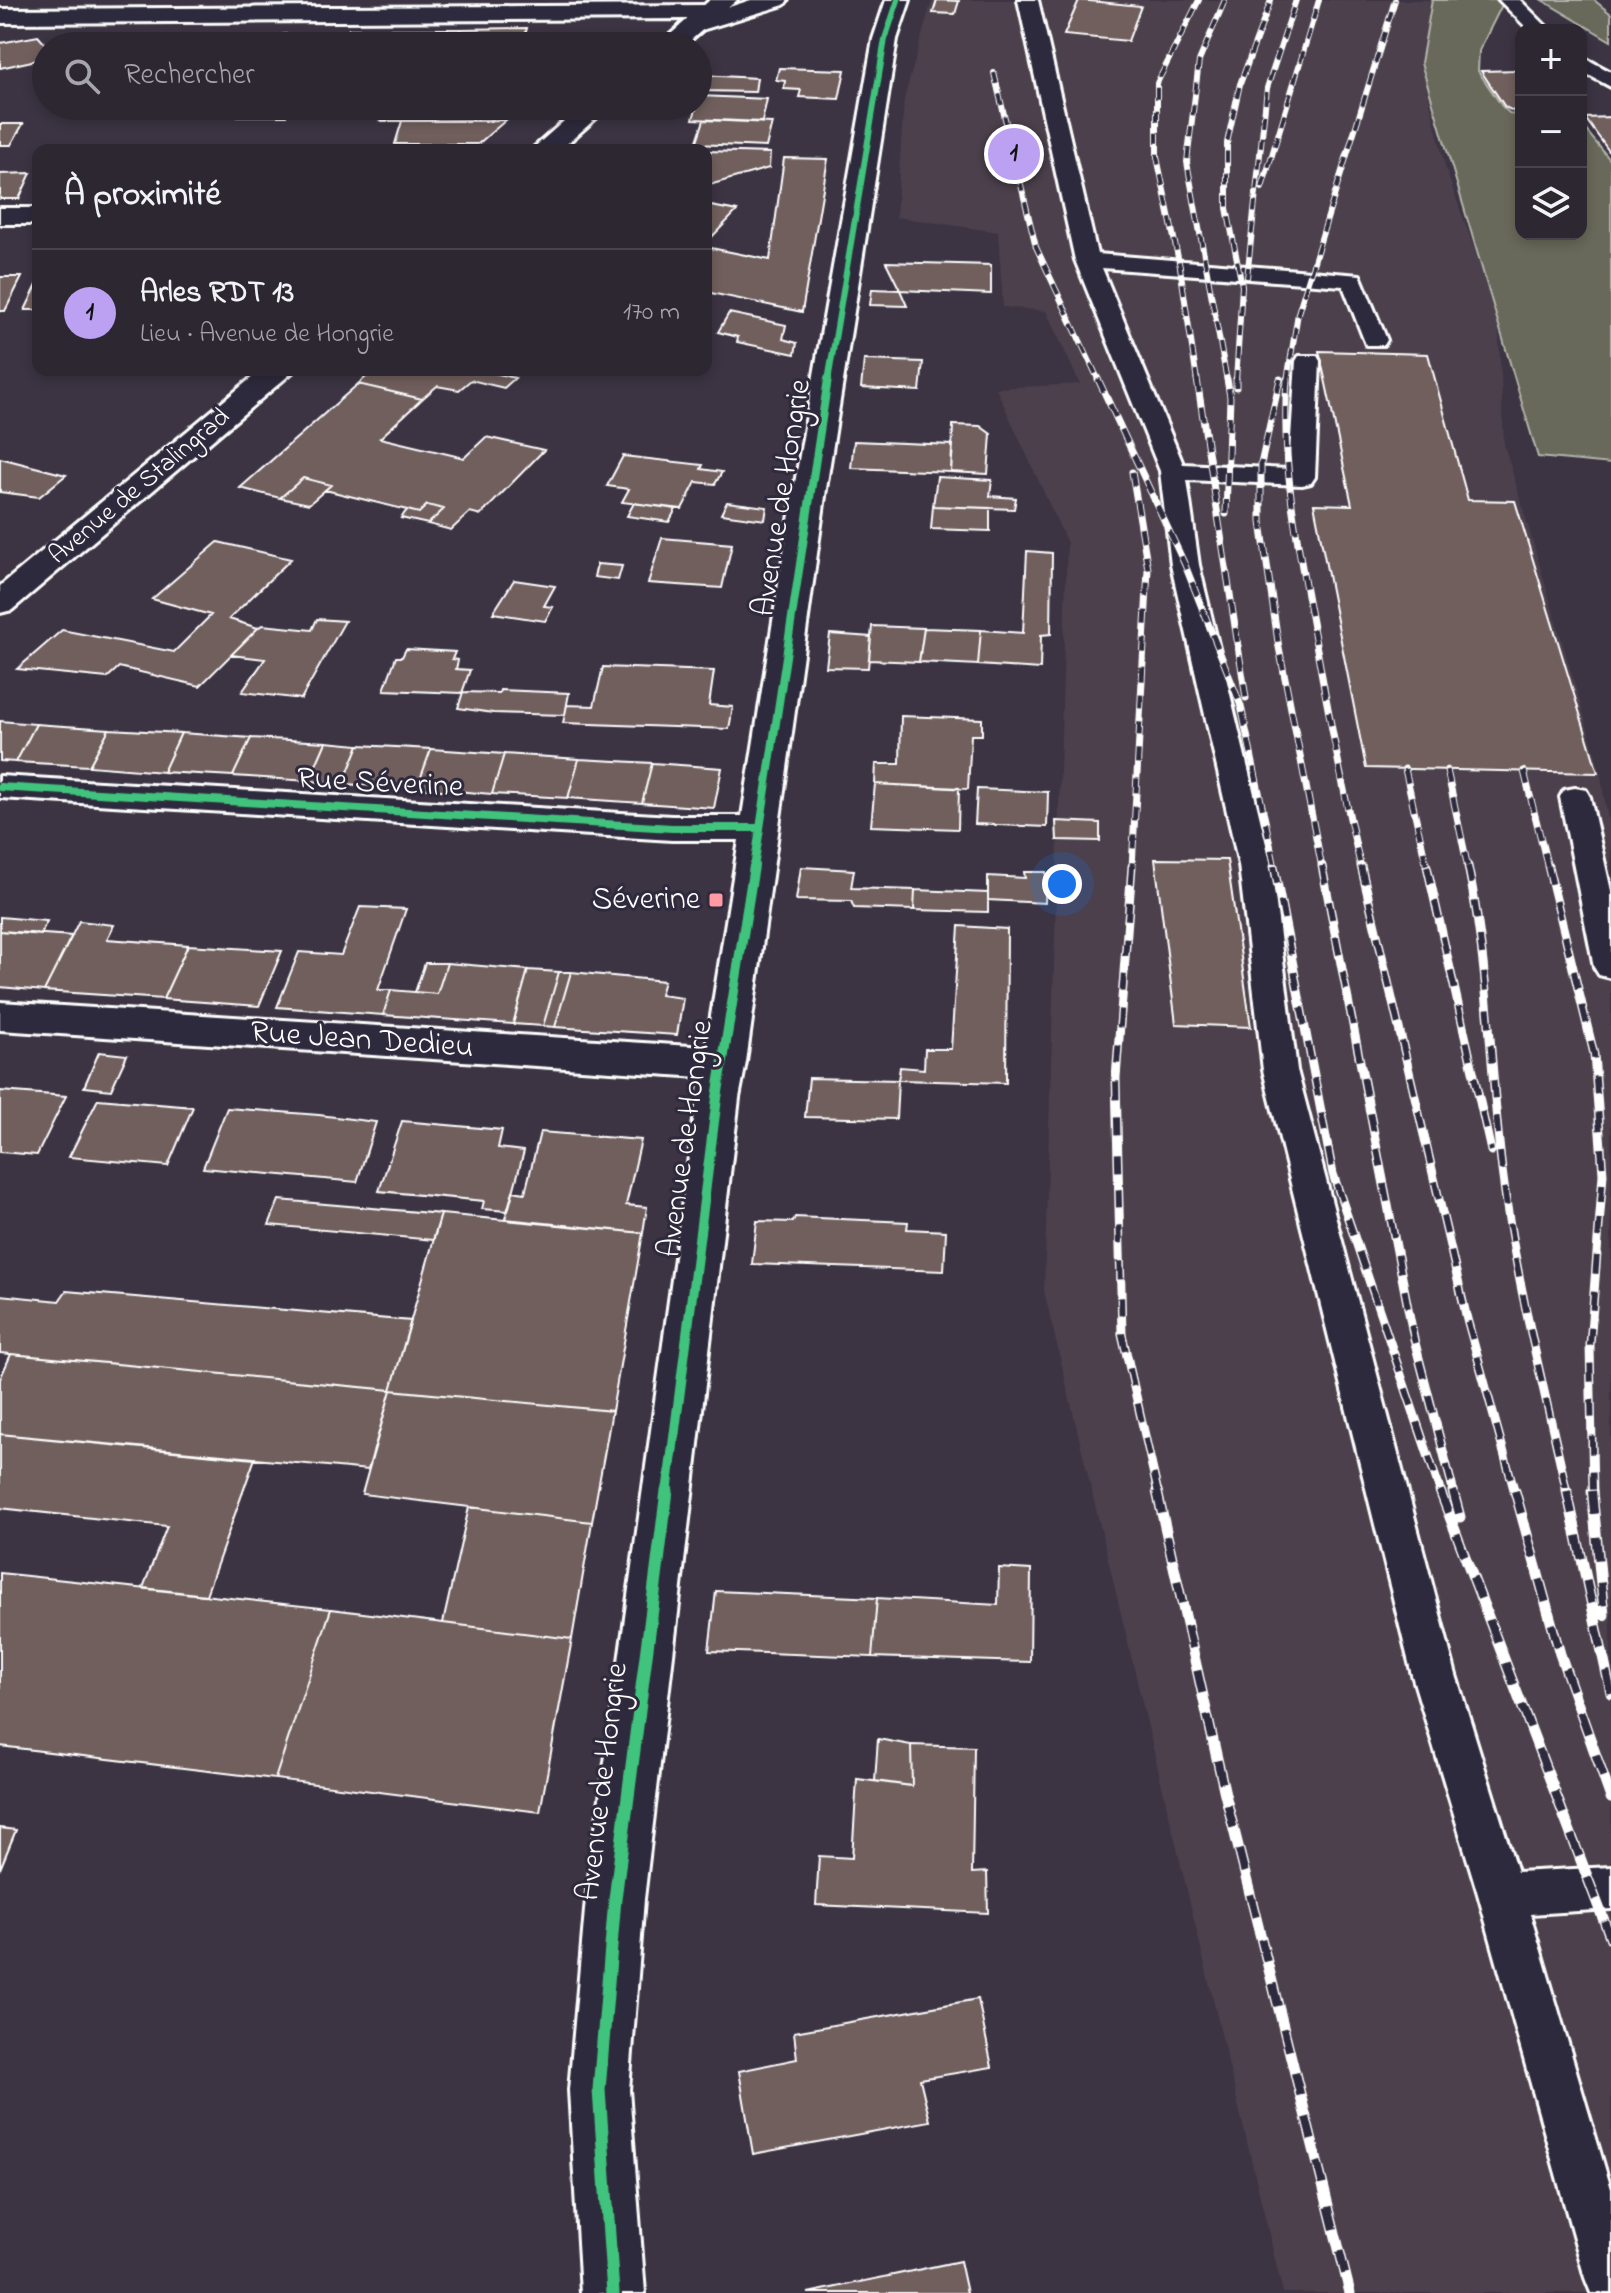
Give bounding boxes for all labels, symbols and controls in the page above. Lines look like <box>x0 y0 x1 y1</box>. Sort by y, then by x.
map controls <box>1515 24 1587 240</box>
button: + <box>1515 24 1587 96</box>
search box <box>32 32 712 120</box>
icon: search <box>60 54 104 98</box>
text: Rechercher <box>124 54 255 98</box>
button: − <box>1515 96 1587 168</box>
pin: 1 <box>988 124 1040 184</box>
button: layers <box>1515 168 1587 240</box>
text: À proximité <box>64 171 221 221</box>
text: Arles RDT 13 <box>140 272 294 316</box>
text: 1 <box>86 294 94 332</box>
text: 170 m <box>623 294 680 332</box>
text: Lieu · Avenue de Hongrie <box>140 316 394 354</box>
street label: Avenue de Hongrie <box>741 375 825 620</box>
street label: Avenue de Stalingrad <box>41 399 239 574</box>
street label: Rue Séverine <box>296 756 465 812</box>
your location <box>1042 864 1082 904</box>
place label: Séverine <box>592 877 701 924</box>
marker: Séverine <box>707 891 725 909</box>
street label: Rue Jean Dedieu <box>249 1010 475 1072</box>
street label: Avenue de Hongrie <box>647 1017 727 1261</box>
street label: Avenue de Hongrie <box>566 1660 642 1904</box>

